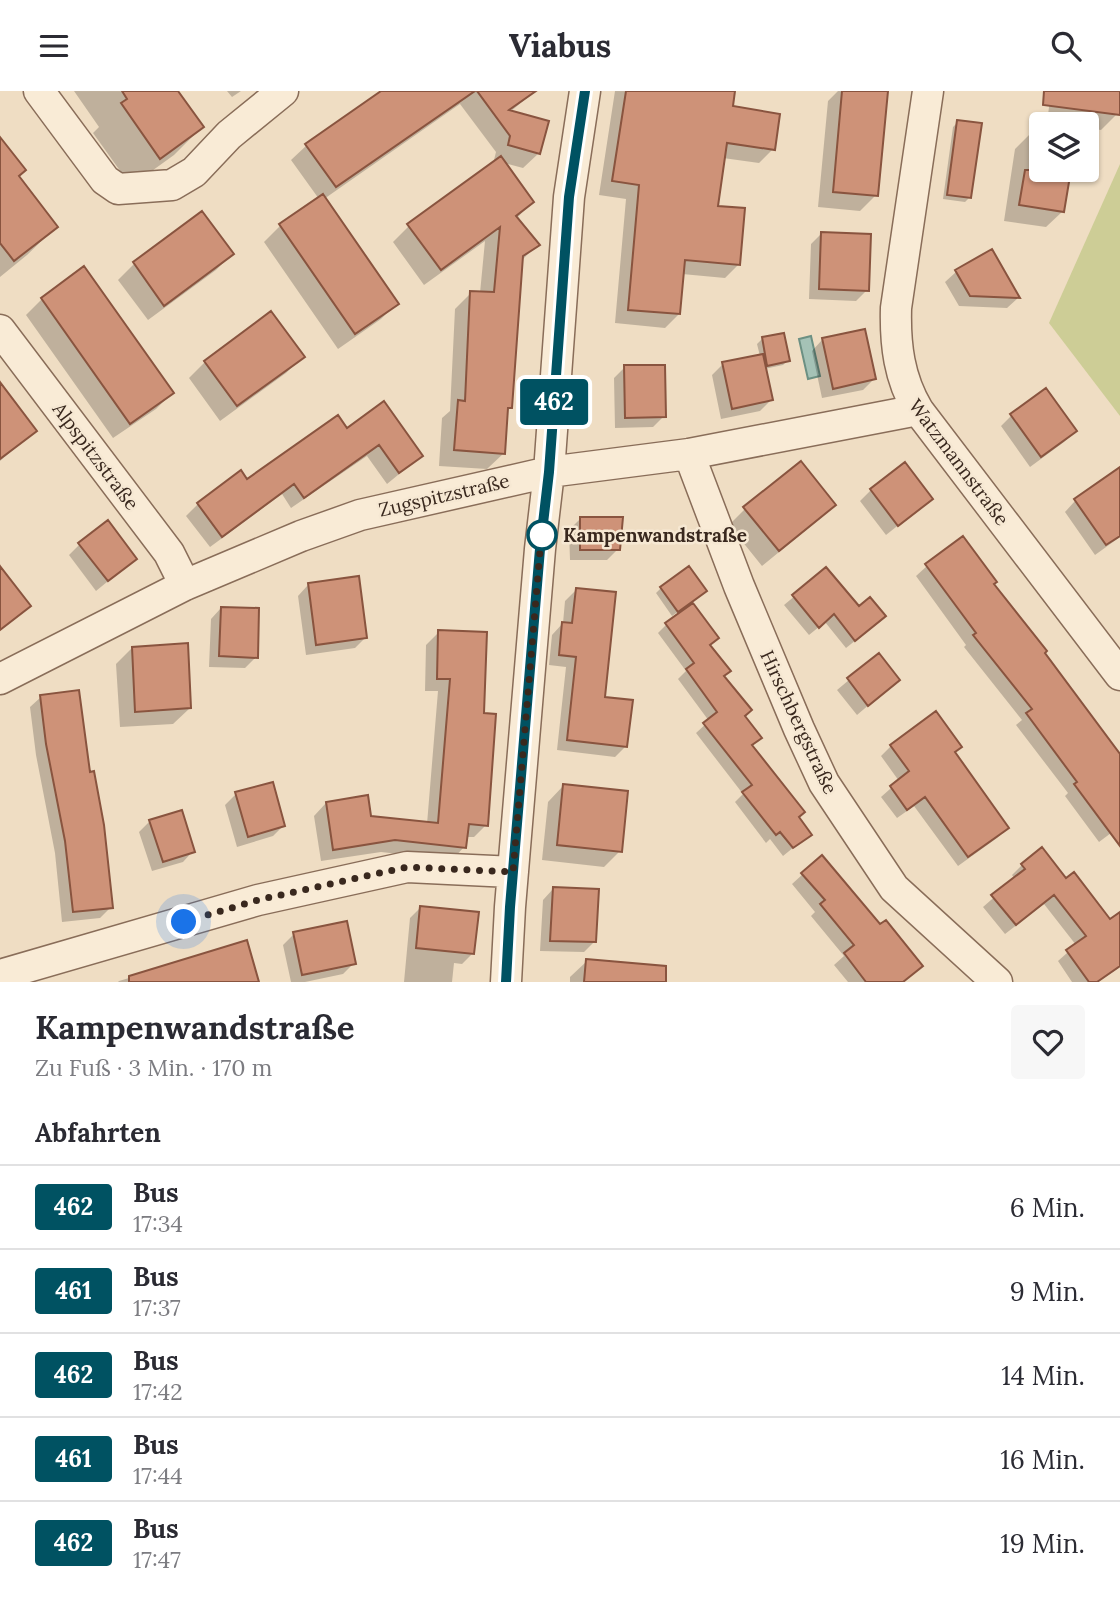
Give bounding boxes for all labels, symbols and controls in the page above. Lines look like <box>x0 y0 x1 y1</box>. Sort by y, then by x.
text: Viabus <box>509 25 611 66</box>
icon: menu <box>35 27 73 65</box>
icon: search <box>1047 27 1085 65</box>
map controls <box>1029 112 1099 182</box>
button: layers <box>1029 112 1099 182</box>
line badge: 462 <box>514 379 594 425</box>
text: 462 <box>534 386 574 417</box>
street label: Watzmannstraße <box>904 394 1014 530</box>
street label: Alpspitzstraße <box>47 397 144 515</box>
street label: Zugspitzstraße <box>376 468 512 522</box>
marker: Kampenwandstraße <box>527 520 557 550</box>
place label: Kampenwandstraße <box>563 523 747 547</box>
street label: Hirschbergstraße <box>755 646 843 798</box>
your location <box>166 904 201 939</box>
button: heart <box>1011 1005 1085 1079</box>
text: Kampenwandstraße <box>35 1006 354 1048</box>
text: Zu Fuß · 3 Min. · 170 m <box>35 1053 272 1082</box>
text: Abfahrten <box>35 1116 161 1149</box>
text: Bus <box>133 1176 179 1209</box>
text: 462 <box>54 1191 93 1222</box>
text: 6 Min. <box>1010 1191 1085 1224</box>
text: 17:34 <box>133 1209 183 1238</box>
text: Bus <box>133 1260 179 1293</box>
text: 461 <box>55 1275 92 1306</box>
text: 9 Min. <box>1010 1275 1085 1308</box>
text: 17:37 <box>133 1293 181 1322</box>
text: Bus <box>133 1344 179 1377</box>
text: 462 <box>54 1359 93 1390</box>
text: 14 Min. <box>1001 1359 1085 1392</box>
text: 17:42 <box>133 1377 183 1406</box>
text: Bus <box>133 1428 179 1461</box>
text: 461 <box>55 1443 92 1474</box>
text: 16 Min. <box>1000 1443 1085 1476</box>
text: 17:44 <box>133 1461 183 1490</box>
text: Bus <box>133 1512 179 1545</box>
text: 462 <box>54 1527 93 1558</box>
text: 19 Min. <box>1000 1527 1085 1560</box>
text: 17:47 <box>133 1545 181 1574</box>

